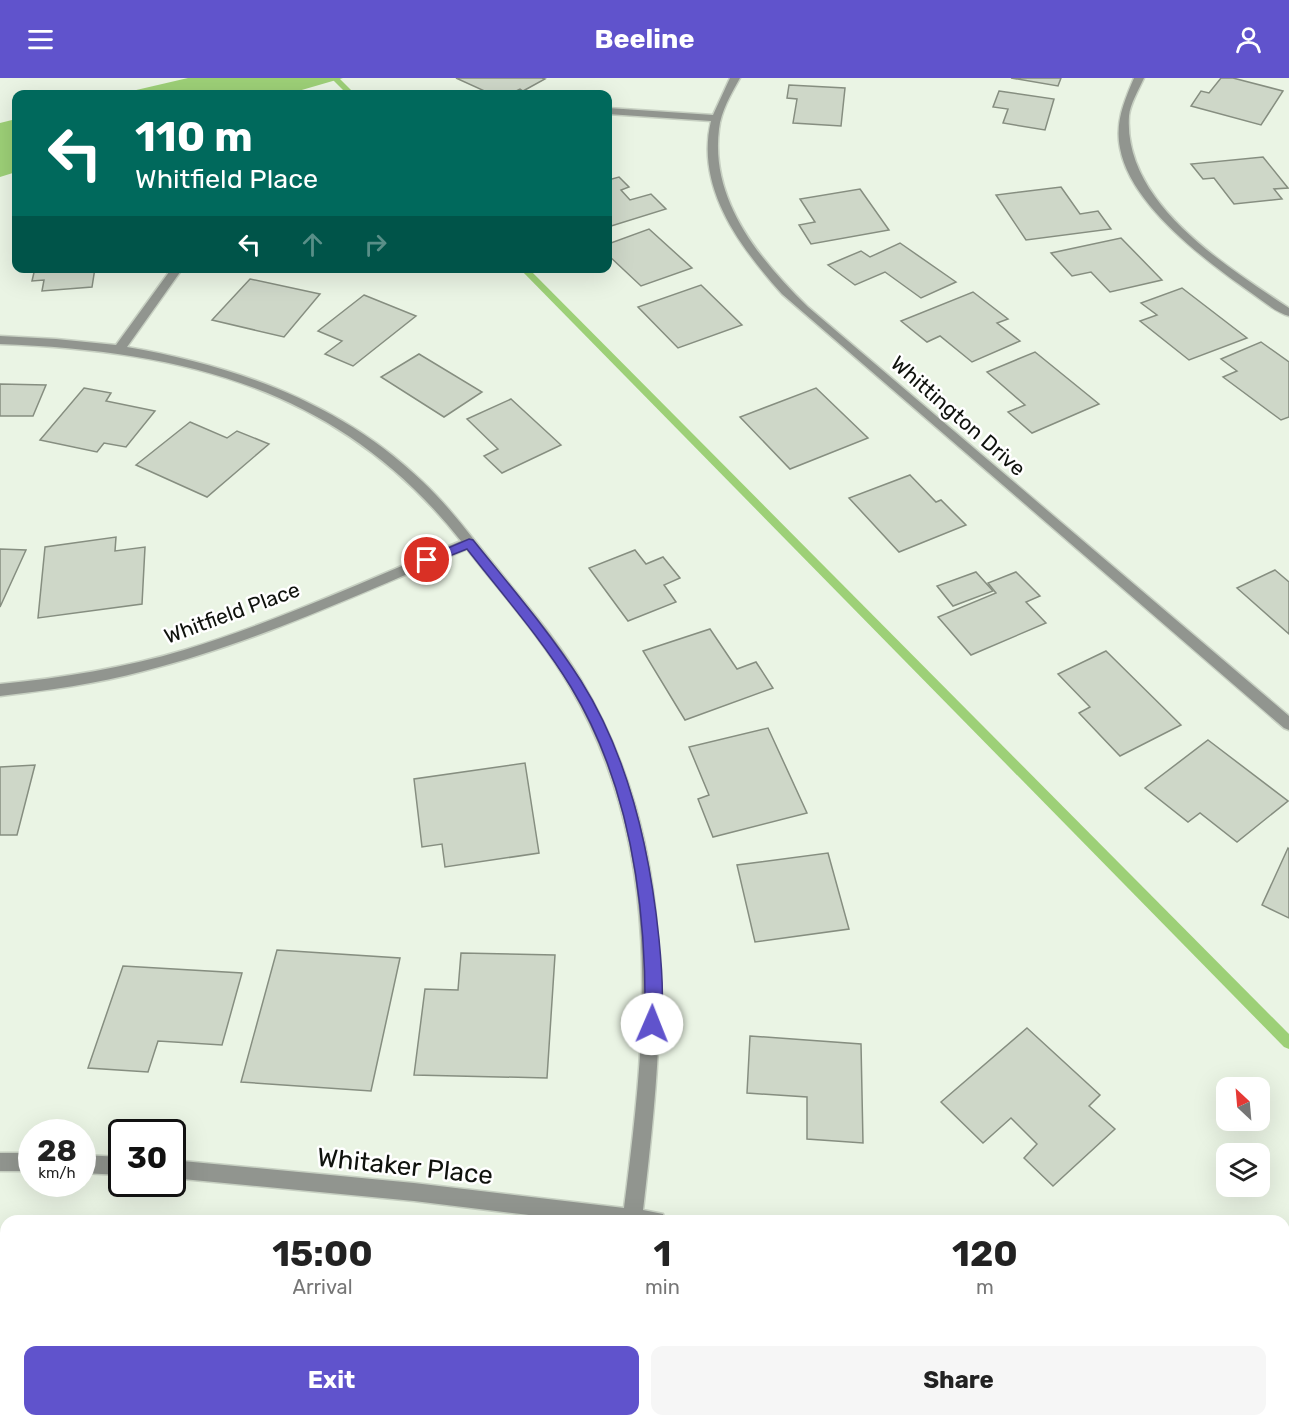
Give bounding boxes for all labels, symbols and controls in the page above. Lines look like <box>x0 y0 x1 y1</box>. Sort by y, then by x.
icon: menu <box>24 23 57 56</box>
text: Beeline <box>595 23 694 55</box>
icon: person <box>1232 23 1265 56</box>
text: 110 m <box>135 112 253 162</box>
icon: left <box>36 114 114 192</box>
text: Whitfield Place <box>135 163 318 195</box>
icon: left <box>233 228 266 261</box>
icon: ahead <box>296 228 329 261</box>
icon: right <box>359 228 392 261</box>
street label: Whittington Drive <box>886 350 1031 481</box>
pin <box>401 534 452 585</box>
icon: arrive <box>410 543 443 576</box>
street label: Whitfield Place <box>161 576 303 649</box>
position arrow <box>620 992 684 1056</box>
north arrow <box>1216 1077 1270 1131</box>
map controls <box>1216 1077 1270 1197</box>
speed limit sign: 30 <box>108 1119 186 1197</box>
text: 28 <box>37 1133 77 1169</box>
street label: Whitaker Place <box>315 1142 494 1191</box>
button: layers <box>1216 1143 1270 1197</box>
text: km/h <box>38 1164 76 1182</box>
text: 15:00 <box>272 1232 373 1275</box>
text: 1 <box>653 1232 671 1275</box>
text: 120 <box>952 1232 1018 1275</box>
text: Arrival <box>293 1275 353 1299</box>
text: min <box>645 1275 680 1299</box>
text: m <box>976 1275 994 1299</box>
button: Exit <box>24 1346 639 1415</box>
button: Share <box>651 1346 1266 1415</box>

